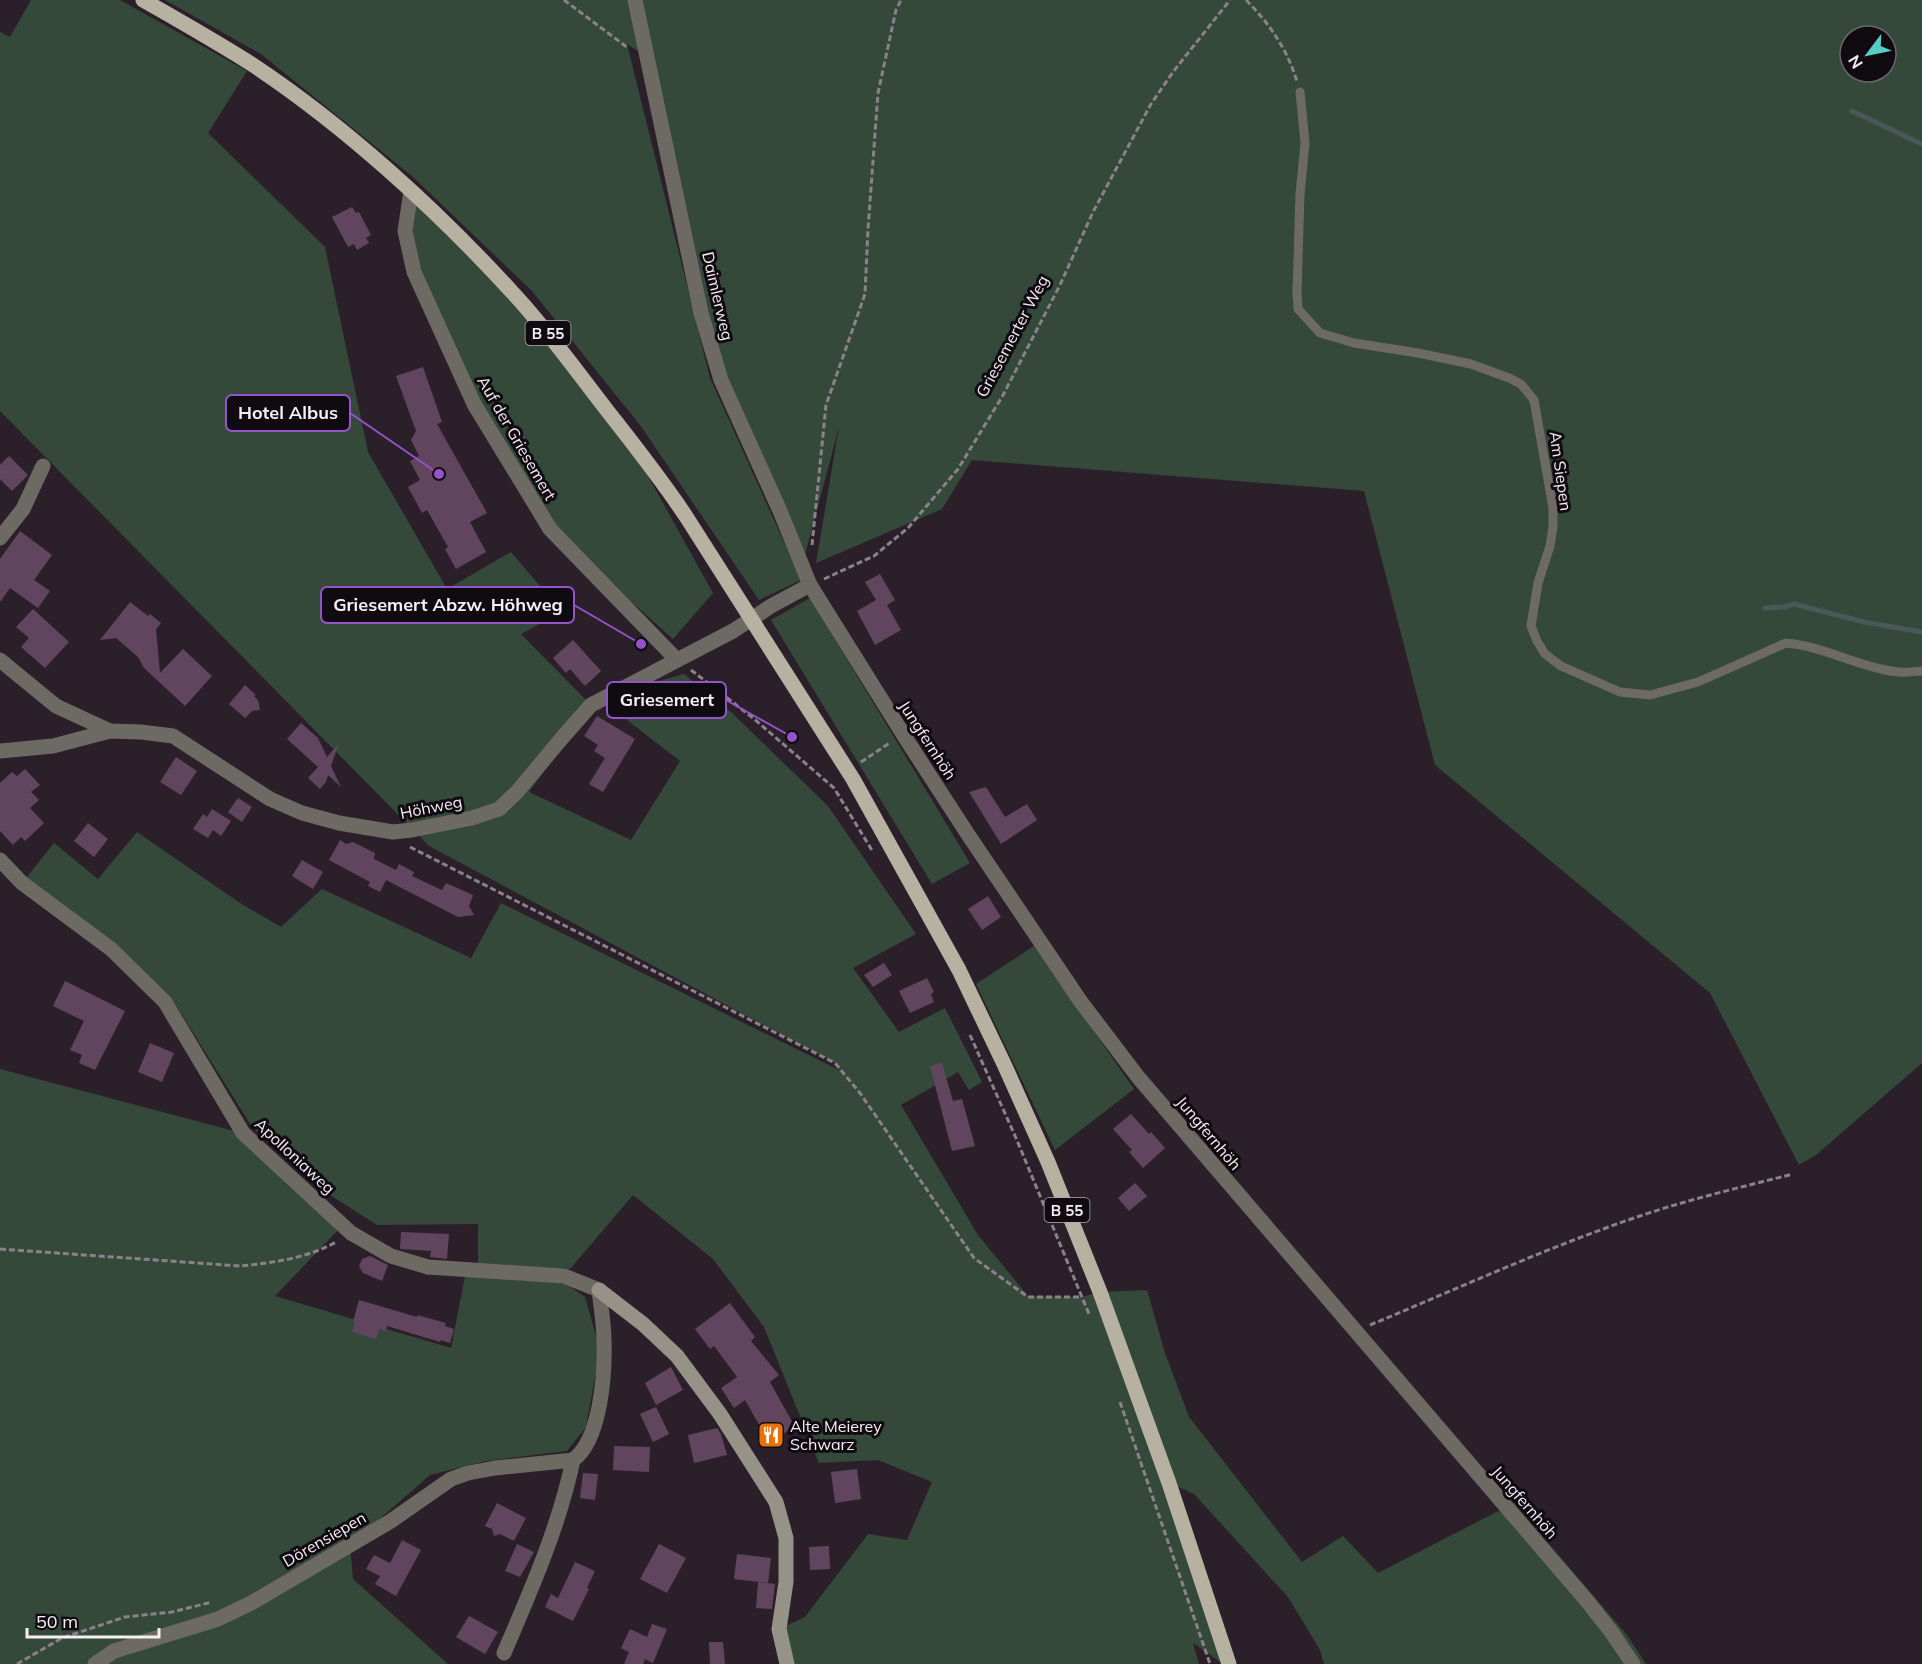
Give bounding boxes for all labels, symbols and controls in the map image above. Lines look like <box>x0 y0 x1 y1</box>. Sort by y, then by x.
north arrow <box>1838 24 1898 84</box>
text: N <box>1844 52 1867 72</box>
street label: Daimlerweg <box>698 250 738 342</box>
street label: Griesemerter Weg <box>971 272 1053 400</box>
road number: B 55 <box>526 321 570 345</box>
street label: Auf der Griesemert <box>473 372 561 504</box>
callout: Hotel Albus <box>226 395 350 431</box>
text: Hotel Albus <box>238 401 338 424</box>
street label: Am Siepen <box>1546 430 1576 512</box>
callout: Griesemert Abzw. Höhweg <box>321 587 574 623</box>
text: Griesemert Abzw. Höhweg <box>333 593 563 616</box>
callout: Griesemert <box>607 682 726 718</box>
text: Griesemert <box>620 688 714 711</box>
street label: Jungfernhöh <box>895 697 961 783</box>
street label: Höhweg <box>398 791 464 823</box>
street label: Jungfernhöh <box>1172 1092 1246 1174</box>
street label: Apolloniaweg <box>251 1114 339 1198</box>
road number: B 55 <box>1044 1198 1090 1222</box>
place label: Alte Meierey Schwarz <box>790 1416 882 1454</box>
restaurant icon: Alte Meierey Schwarz <box>756 1420 786 1450</box>
street label: Jungfernhöh <box>1488 1461 1562 1543</box>
street label: Dörensiepen <box>279 1507 369 1571</box>
scale bar <box>27 1601 159 1639</box>
text: 50 m <box>36 1610 78 1633</box>

